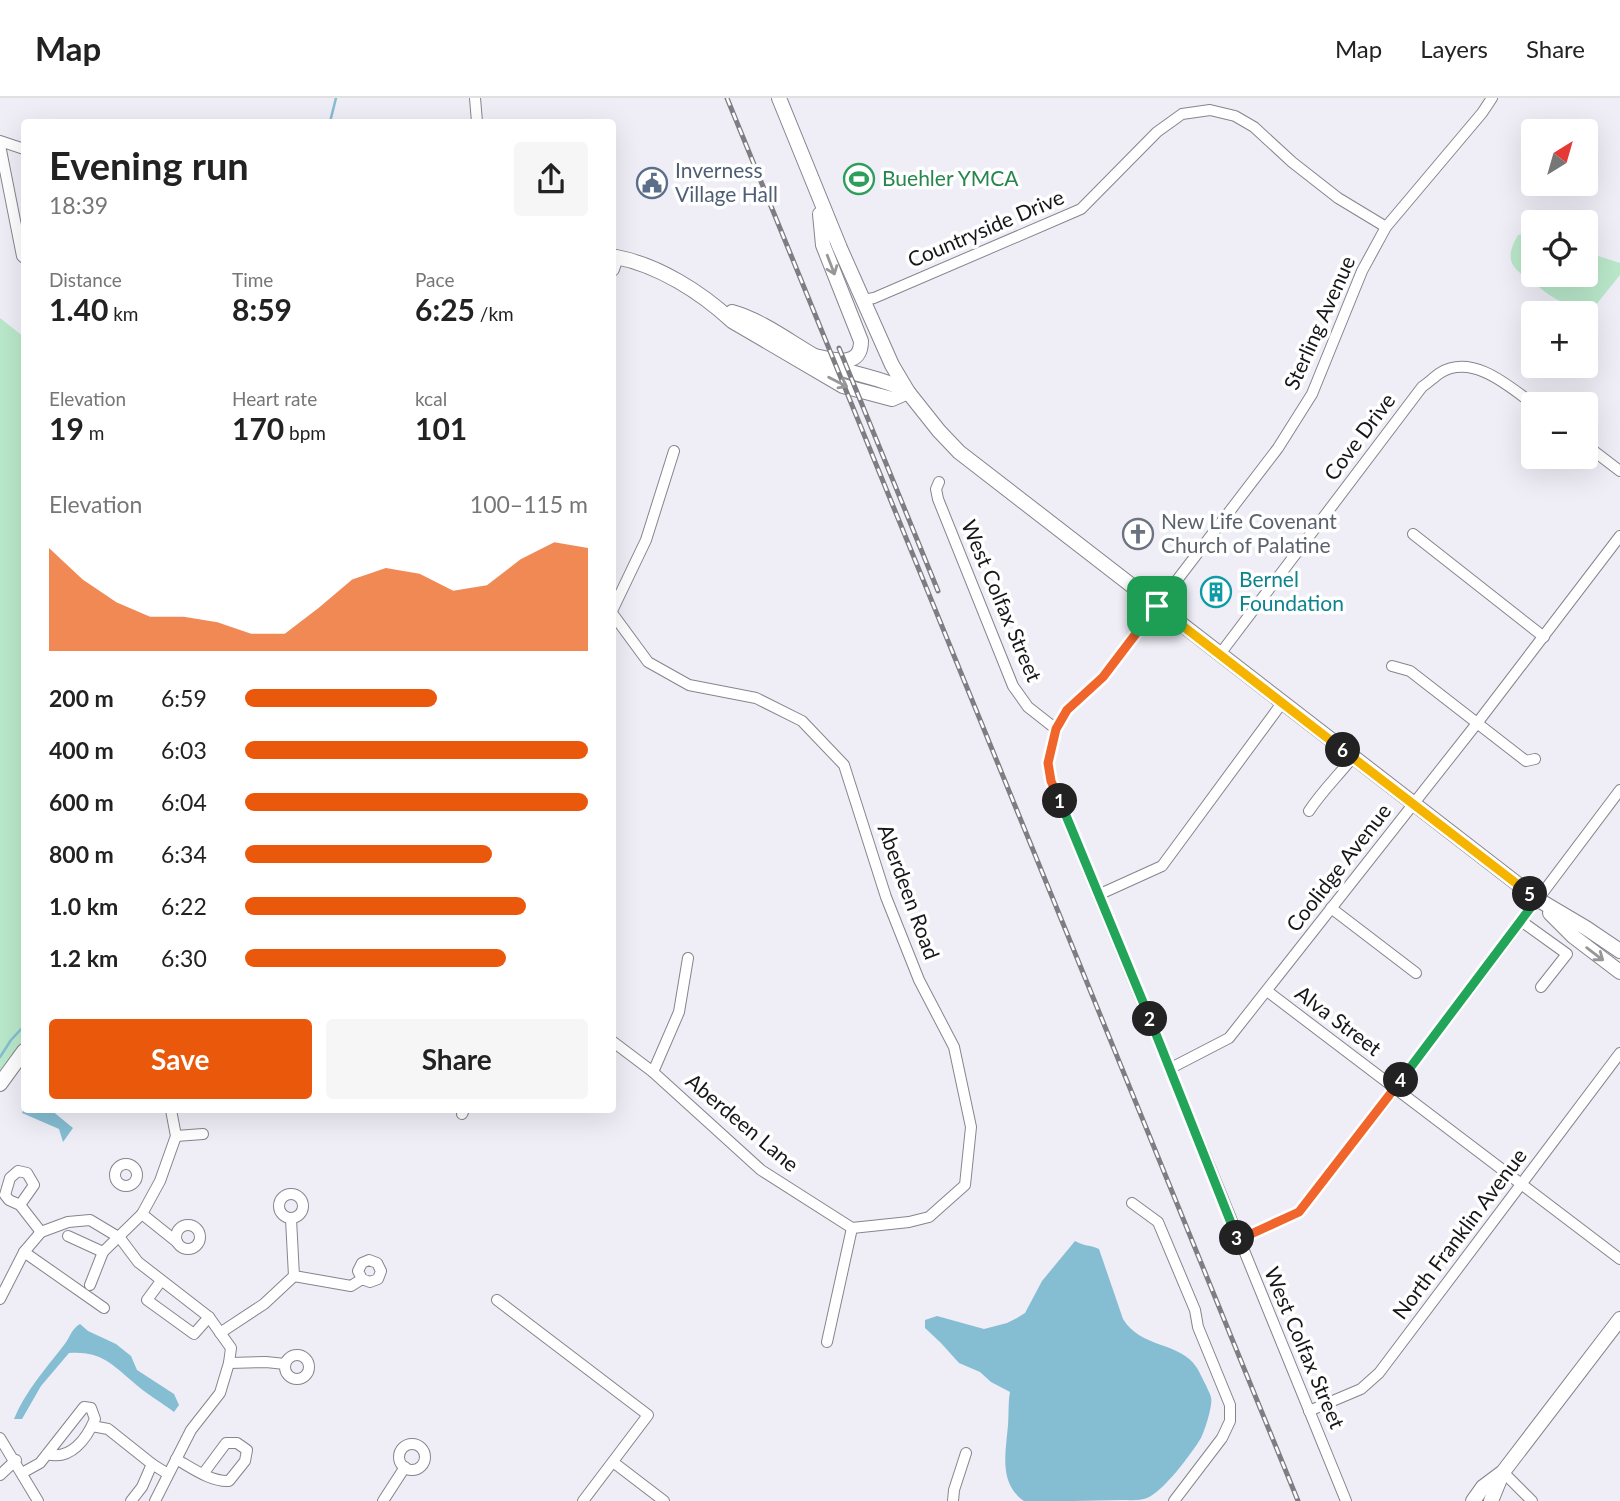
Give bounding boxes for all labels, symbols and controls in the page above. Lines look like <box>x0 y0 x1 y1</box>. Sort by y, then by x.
text: Map <box>35 28 101 68</box>
text: Map <box>1335 34 1382 63</box>
text: Layers <box>1420 34 1488 63</box>
text: Share <box>1526 34 1585 63</box>
north arrow <box>1521 119 1598 196</box>
map controls <box>1521 119 1598 469</box>
text: Evening run <box>49 142 249 188</box>
button: share <box>514 142 588 216</box>
place label: Inverness Village Hall <box>675 157 778 206</box>
sports icon: Buehler YMCA <box>842 162 876 196</box>
place label: Buehler YMCA <box>882 165 1019 190</box>
public building icon: Inverness Village Hall <box>635 166 669 200</box>
street label: Countryside Drive <box>904 183 1067 272</box>
text: 18:39 <box>49 191 108 219</box>
button: locate <box>1521 210 1598 287</box>
street label: Sterling Avenue <box>1278 252 1359 393</box>
one-way arrow <box>826 253 839 275</box>
text: Distance <box>49 268 122 291</box>
text: Time <box>232 268 273 291</box>
text: Pace <box>415 268 454 291</box>
text: 1.40 <box>49 291 108 327</box>
text: 8:59 <box>232 291 292 327</box>
text: 6:25 <box>415 291 475 327</box>
button: + <box>1521 301 1598 378</box>
text: km <box>108 302 138 325</box>
text: /km <box>475 302 514 325</box>
one-way arrow <box>828 376 848 390</box>
text: Elevation <box>49 387 126 410</box>
text: Heart rate <box>232 387 317 410</box>
text: kcal <box>415 387 447 410</box>
street label: Cove Drive <box>1318 388 1400 485</box>
button: − <box>1521 392 1598 469</box>
text: 19 <box>49 410 84 446</box>
text: 170 <box>232 410 284 446</box>
text: 101 <box>415 410 467 446</box>
text: m <box>84 421 104 444</box>
text: bpm <box>284 421 326 444</box>
text: Elevation <box>49 490 142 518</box>
text: 100–115 m <box>470 490 588 518</box>
place label: New Life Covenant Church of Palatine <box>1161 508 1337 557</box>
street label: West Colfax Street <box>957 516 1048 685</box>
church icon: New Life Covenant Church of Palatine <box>1121 517 1155 551</box>
place label: Bernel Foundation <box>1239 566 1344 615</box>
building icon: Bernel Foundation <box>1199 575 1233 609</box>
pin <box>1127 576 1187 636</box>
icon: arrive <box>1138 587 1176 625</box>
text: 200 m <box>49 684 114 712</box>
text: 6:59 <box>161 684 207 712</box>
pin: 6 <box>1326 732 1360 768</box>
text: 400 m <box>49 736 114 764</box>
text: 6:03 <box>161 736 207 764</box>
text: 6 <box>1337 738 1348 761</box>
pin: 1 <box>1042 784 1078 818</box>
text: 600 m <box>49 788 114 816</box>
text: 6:04 <box>161 788 207 816</box>
text: 1 <box>1054 789 1065 812</box>
street label: Coolidge Avenue <box>1280 798 1396 936</box>
street label: Aberdeen Road <box>873 821 945 962</box>
text: 800 m <box>49 840 114 868</box>
text: 6:34 <box>161 840 207 868</box>
pin: 5 <box>1512 876 1548 912</box>
text: 5 <box>1524 882 1535 905</box>
text: 1.0 km <box>49 892 118 920</box>
text: 6:22 <box>161 892 207 920</box>
text: 1.2 km <box>49 944 118 972</box>
text: 6:30 <box>161 944 207 972</box>
one-way arrow <box>1586 946 1604 961</box>
street label: Alva Street <box>1291 979 1387 1060</box>
pin: 2 <box>1132 1002 1168 1037</box>
text: 2 <box>1144 1007 1155 1030</box>
button: Save <box>49 1019 312 1099</box>
button: Share <box>326 1019 588 1099</box>
pin: 4 <box>1384 1062 1418 1098</box>
street label: Aberdeen Lane <box>682 1067 804 1176</box>
text: 4 <box>1395 1068 1406 1091</box>
street label: North Franklin Avenue <box>1387 1143 1531 1323</box>
pin: 3 <box>1220 1220 1254 1256</box>
text: 3 <box>1231 1226 1242 1249</box>
street label: West Colfax Street <box>1260 1263 1351 1432</box>

